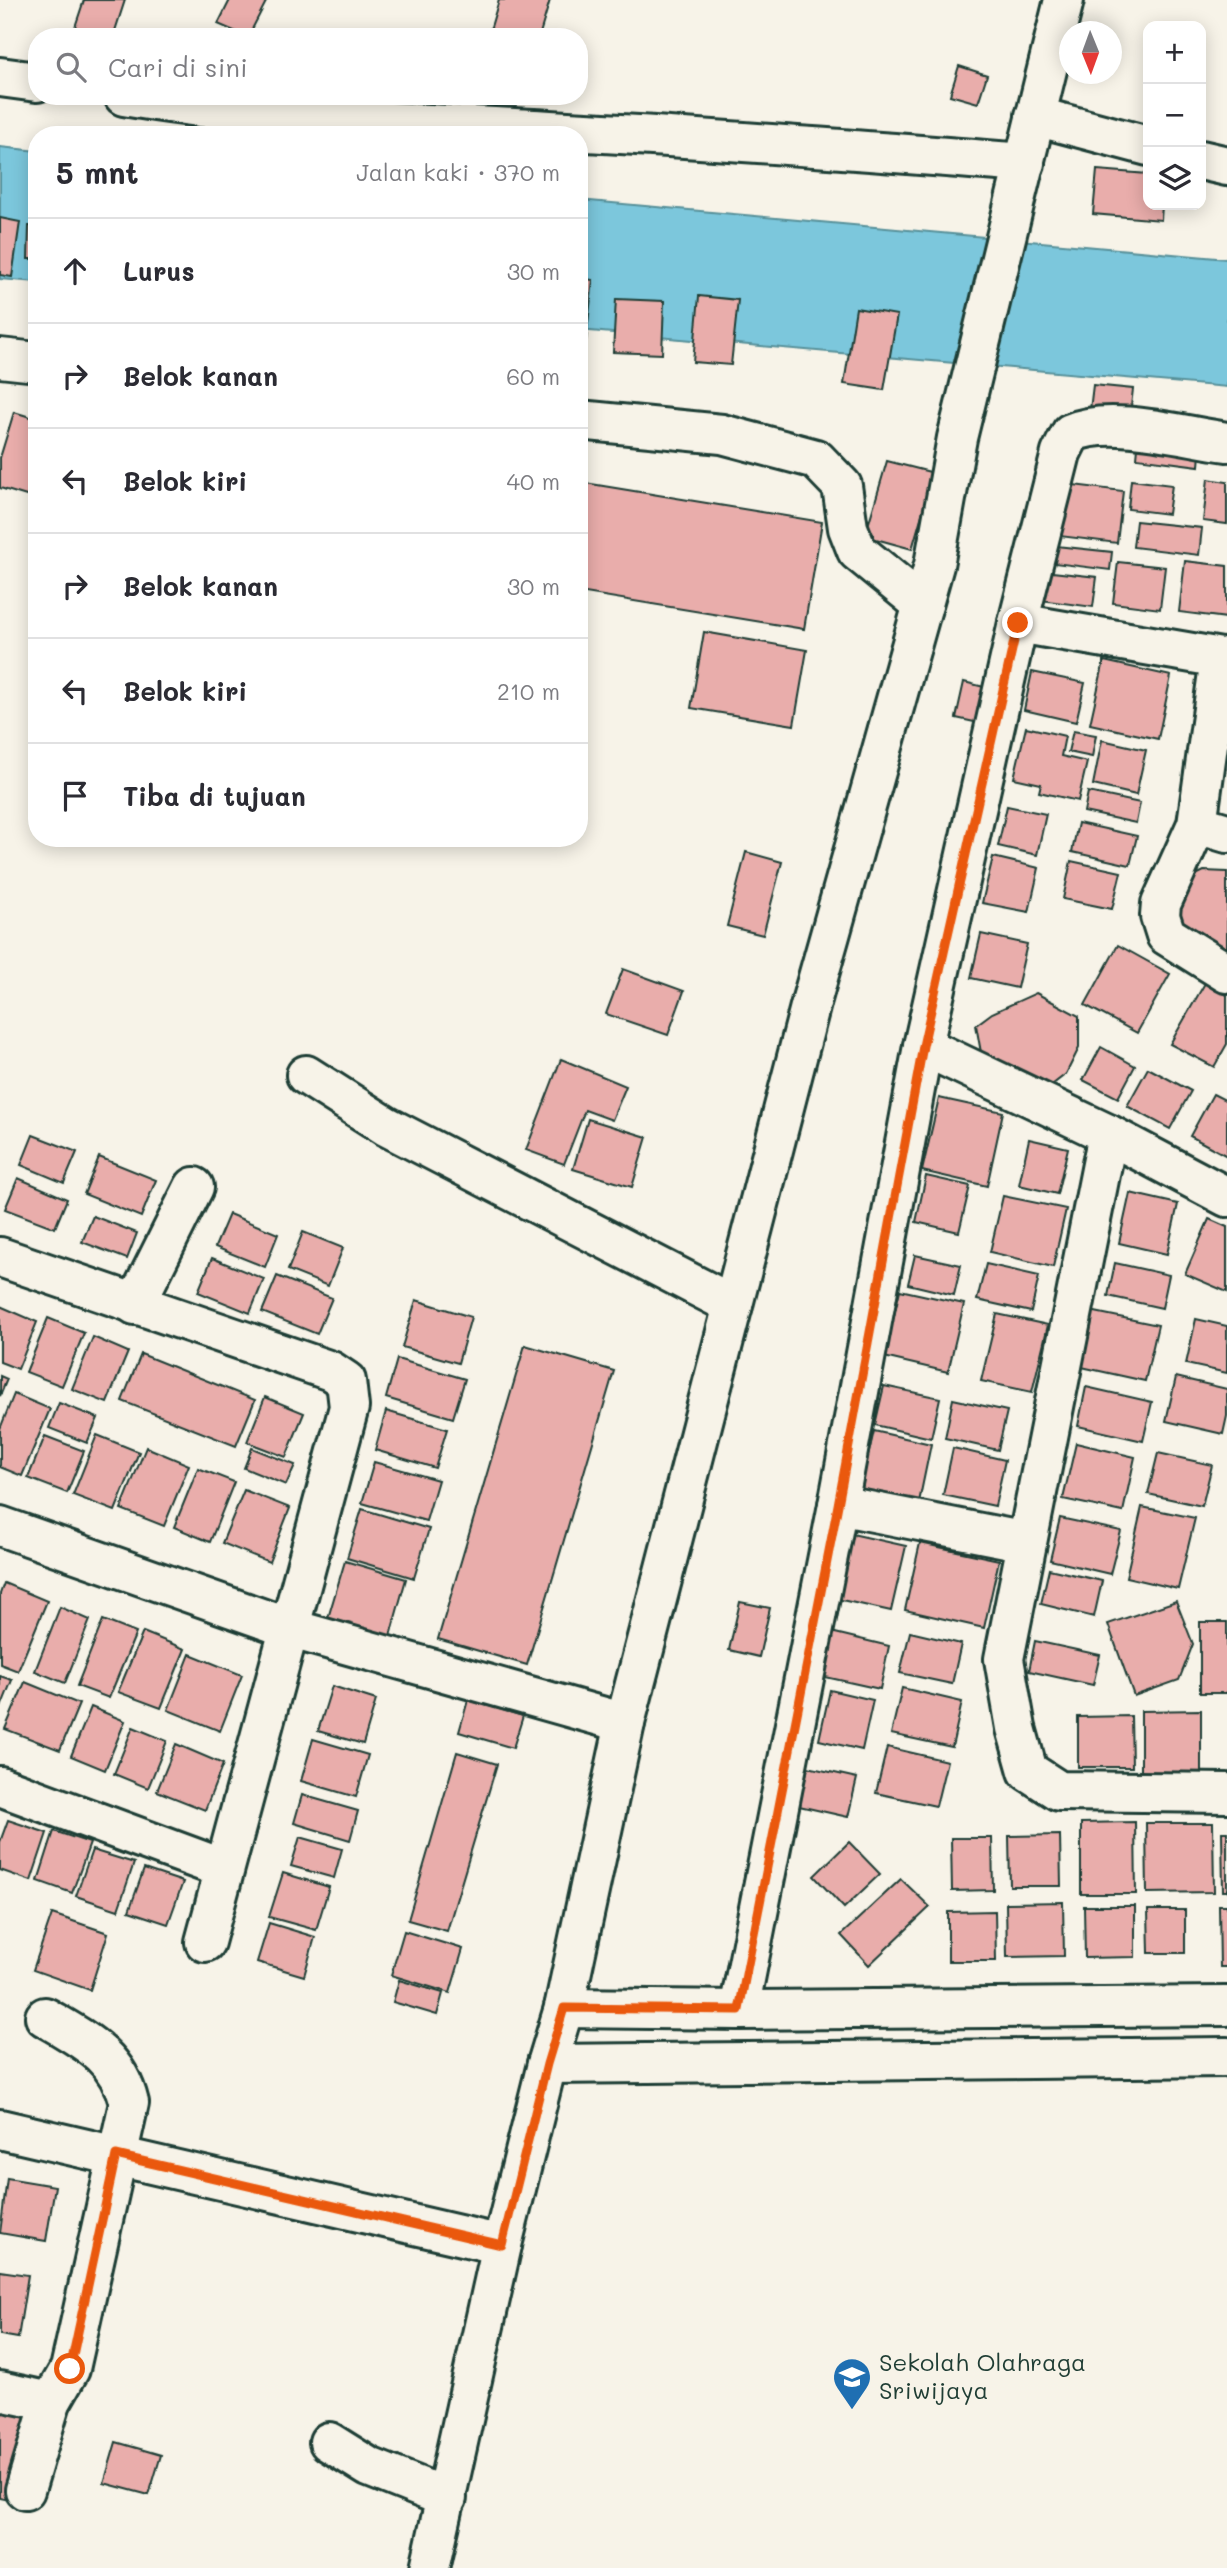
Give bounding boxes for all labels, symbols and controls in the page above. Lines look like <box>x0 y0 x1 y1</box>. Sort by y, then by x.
north arrow <box>1059 21 1122 84</box>
map controls <box>1143 21 1206 210</box>
button: + <box>1143 21 1206 84</box>
search box <box>28 28 588 105</box>
icon: search <box>52 48 90 86</box>
text: Cari di sini <box>108 50 248 84</box>
button: − <box>1143 84 1206 147</box>
button: layers <box>1143 147 1206 210</box>
text: 5 mnt <box>56 152 139 192</box>
text: Jalan kaki · 370 m <box>356 157 560 187</box>
icon: ahead <box>56 252 94 290</box>
text: Lurus <box>123 254 195 288</box>
text: 30 m <box>507 256 560 286</box>
icon: right <box>56 357 94 395</box>
text: Belok kanan <box>123 359 278 393</box>
text: 60 m <box>506 361 560 391</box>
icon: left <box>56 462 94 500</box>
text: Belok kiri <box>123 464 247 498</box>
text: 40 m <box>507 466 560 496</box>
icon: right <box>56 567 94 605</box>
text: Belok kanan <box>123 569 278 603</box>
text: 30 m <box>507 571 560 601</box>
route end <box>1002 607 1033 638</box>
icon: left <box>56 672 94 710</box>
text: Belok kiri <box>123 674 247 708</box>
text: 210 m <box>497 676 560 706</box>
icon: arrive <box>56 777 94 815</box>
text: Tiba di tujuan <box>123 779 306 813</box>
place label: Sekolah Olahraga Sriwijaya <box>879 2346 1086 2405</box>
route start <box>54 2353 85 2384</box>
school or university icon: Sekolah Olahraga Sriwijaya <box>831 2356 873 2411</box>

